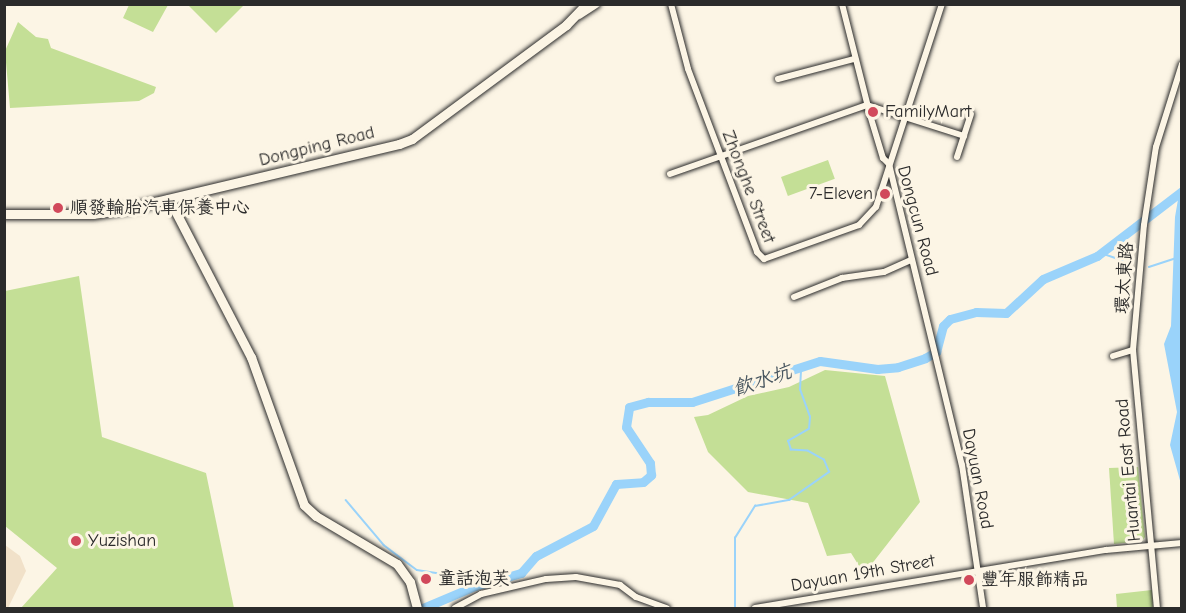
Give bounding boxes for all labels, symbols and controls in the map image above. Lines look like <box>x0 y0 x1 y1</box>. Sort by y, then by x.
place label: FamilyMart <box>885 101 971 123</box>
marker: FamilyMart <box>866 105 880 119</box>
street label: Dongping Road <box>257 122 377 172</box>
street label: Zhonghe Street <box>717 128 779 246</box>
street label: Dongcun Road <box>892 164 942 278</box>
place label: 7-Eleven <box>809 183 873 205</box>
marker: 7-Eleven <box>878 187 892 201</box>
place label: 順發輪胎汽車保養中心 <box>70 197 250 219</box>
marker: 順發輪胎汽車保養中心 <box>51 201 65 215</box>
street label: 環太東路 <box>1112 241 1138 315</box>
water label: 飲水坑 <box>730 359 794 401</box>
street label: Huantai East Road <box>1112 398 1146 542</box>
street label: Dayuan Road <box>957 427 997 531</box>
place label: Yuzishan <box>88 530 156 552</box>
marker: Yuzishan <box>69 534 83 548</box>
street label: Dayuan 19th Street <box>789 551 937 597</box>
place label: 童話泡芙 <box>438 568 510 590</box>
place label: 豐年服飾精品 <box>981 569 1089 591</box>
marker: 童話泡芙 <box>419 572 433 586</box>
marker: 豐年服飾精品 <box>962 573 976 587</box>

